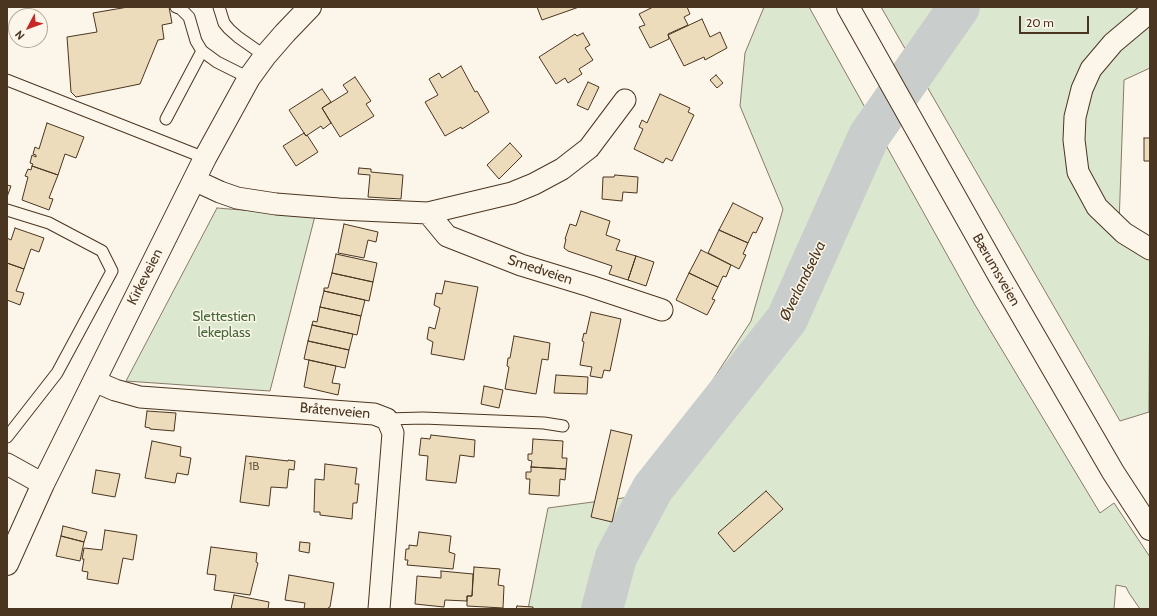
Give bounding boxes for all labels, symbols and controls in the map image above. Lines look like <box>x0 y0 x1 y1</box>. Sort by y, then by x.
north arrow <box>8 8 48 48</box>
scale bar <box>1021 8 1091 34</box>
text: 20 m <box>1026 15 1054 30</box>
text: N <box>12 28 28 43</box>
street label: Bærumsveien <box>968 231 1024 309</box>
water label: Øverlandselva <box>776 238 830 324</box>
street label: Kirkeveien <box>124 246 166 308</box>
street label: Smedveien <box>505 252 575 288</box>
park label: Slettestien lekeplass <box>192 309 256 342</box>
street label: Bråtenveien <box>299 400 371 422</box>
house number: 1B <box>248 459 260 473</box>

